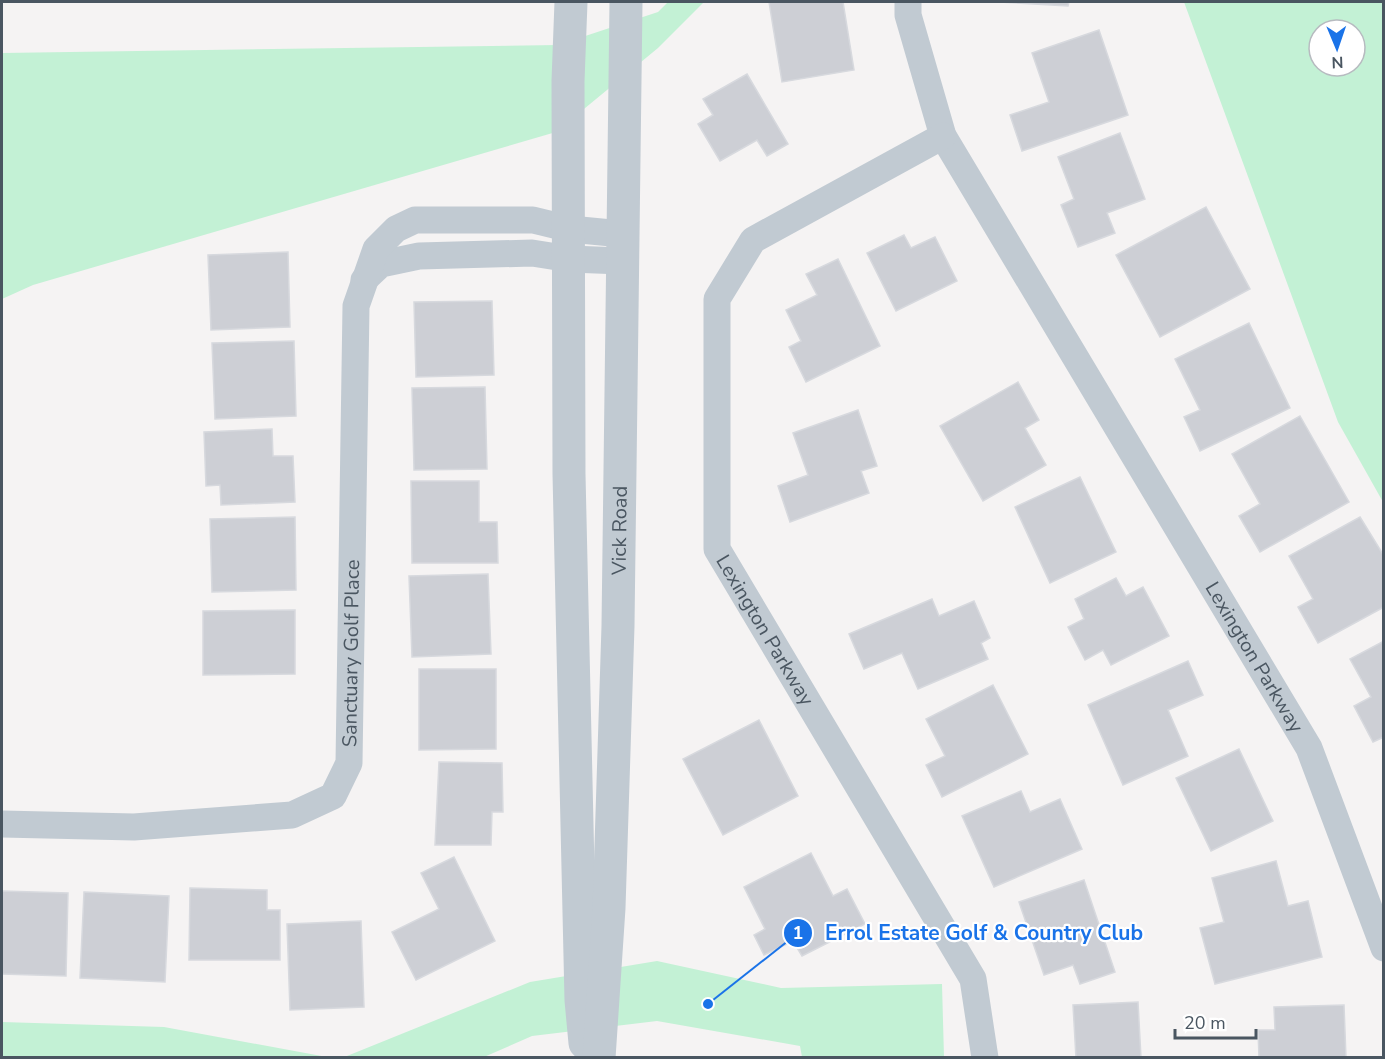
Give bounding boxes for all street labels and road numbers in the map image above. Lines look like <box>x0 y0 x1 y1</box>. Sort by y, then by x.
street label: Vick Road <box>606 486 634 576</box>
street label: Lexington Parkway <box>709 550 821 711</box>
street label: Sanctuary Golf Place <box>336 559 366 747</box>
street label: Lexington Parkway <box>1199 577 1310 738</box>

